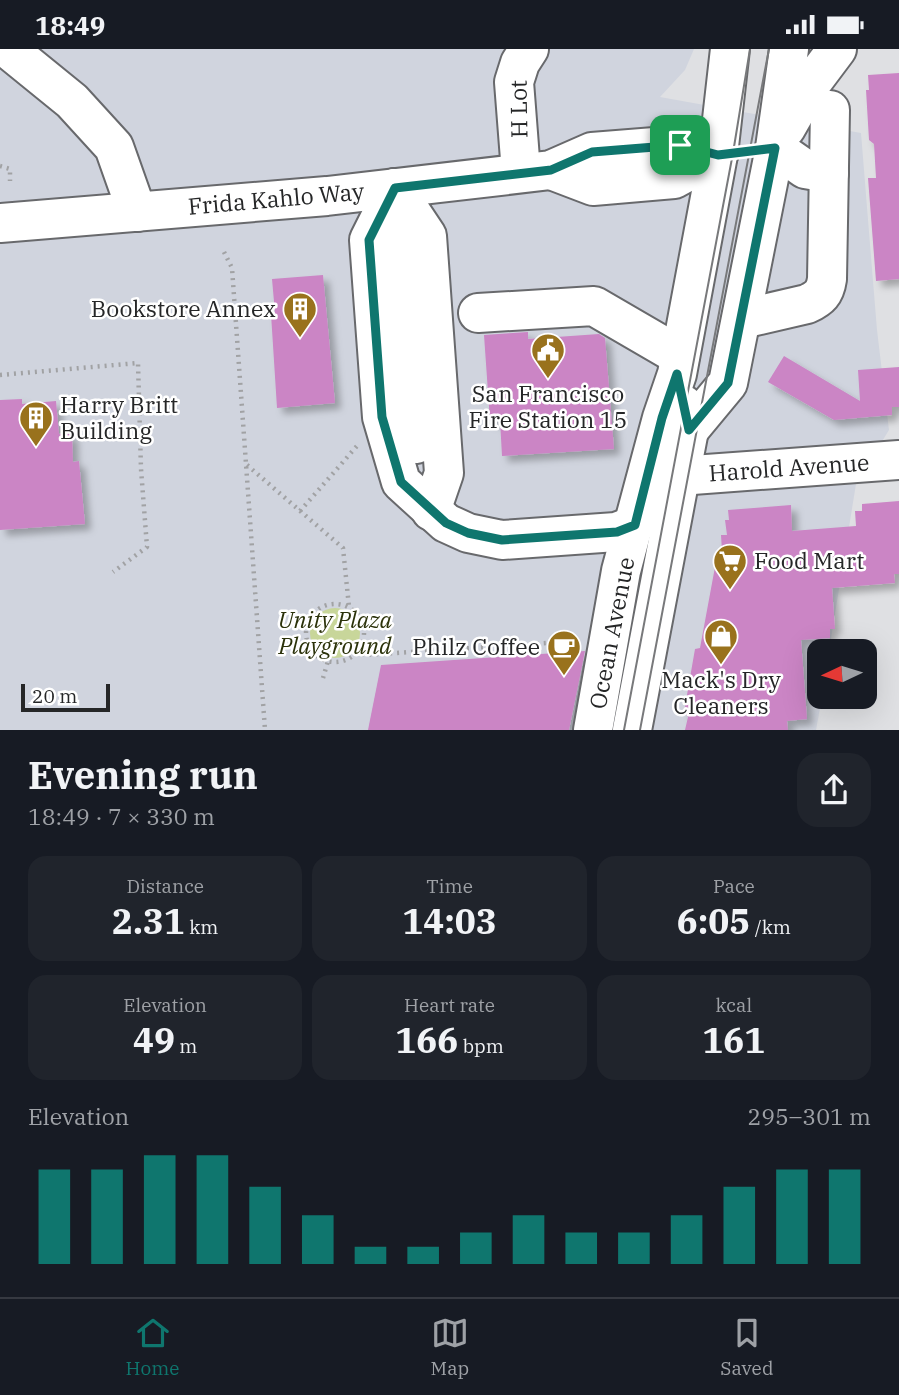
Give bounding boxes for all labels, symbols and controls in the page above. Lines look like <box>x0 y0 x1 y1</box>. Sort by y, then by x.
text: 18:49 <box>35 8 105 42</box>
street label: H Lot <box>502 80 534 138</box>
pin <box>650 115 710 175</box>
icon: arrive <box>661 126 699 164</box>
street label: Frida Kahlo Way <box>187 175 366 221</box>
building icon: Bookstore Annex <box>281 290 319 339</box>
place label: Bookstore Annex <box>91 293 276 323</box>
public building icon: San Francisco Fire Station 15 <box>529 331 567 380</box>
place label: San Francisco Fire Station 15 <box>469 378 627 434</box>
place label: Harry Britt Building <box>60 389 178 445</box>
building icon: Harry Britt Building <box>17 399 55 448</box>
street label: Harold Avenue <box>708 446 870 488</box>
supermarket icon: Food Mart <box>711 542 749 591</box>
place label: Food Mart <box>754 545 864 575</box>
street label: Ocean Avenue <box>582 554 640 711</box>
park label: Unity Plaza Playground <box>277 604 392 660</box>
shop icon: Mack's Dry Cleaners <box>702 617 740 666</box>
cafe icon: Philz Coffee <box>545 628 583 677</box>
place label: Philz Coffee <box>412 631 540 661</box>
north arrow <box>807 639 877 709</box>
map controls <box>807 639 877 709</box>
place label: Mack's Dry Cleaners <box>661 664 781 720</box>
scale bar <box>21 681 110 713</box>
text: 20 m <box>32 684 77 708</box>
text: Evening run <box>28 750 258 799</box>
button: share <box>797 753 871 827</box>
text: 18:49 · 7 × 330 m <box>28 801 215 831</box>
text: Distance <box>126 874 204 898</box>
text: Time <box>426 874 473 898</box>
text: Pace <box>713 874 755 898</box>
text: 2.31 <box>112 898 185 944</box>
text: 14:03 <box>402 898 497 944</box>
text: 6:05 <box>677 898 750 944</box>
text: km <box>185 915 218 939</box>
text: /km <box>750 915 791 939</box>
text: Elevation <box>123 993 207 1017</box>
text: Heart rate <box>404 993 495 1017</box>
text: kcal <box>716 993 752 1017</box>
text: 49 <box>133 1017 175 1063</box>
text: 166 <box>395 1017 458 1063</box>
text: 161 <box>702 1017 765 1063</box>
text: m <box>175 1034 197 1058</box>
text: bpm <box>458 1034 504 1058</box>
text: Elevation <box>28 1101 129 1131</box>
text: 295–301 m <box>747 1101 871 1131</box>
tab: Home <box>126 1314 180 1380</box>
tab: Map <box>431 1314 469 1380</box>
tab: Saved <box>720 1314 773 1380</box>

